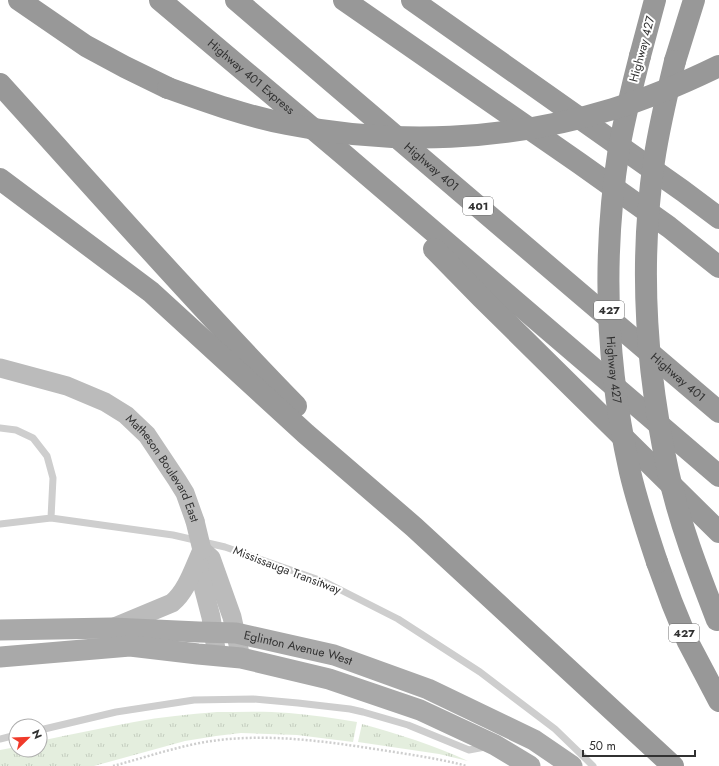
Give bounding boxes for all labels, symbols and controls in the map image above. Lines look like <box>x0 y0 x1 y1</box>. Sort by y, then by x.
street label: Highway 427 <box>625 13 660 84</box>
street label: Highway 401 Express <box>204 35 299 119</box>
street label: Highway 401 <box>400 138 463 195</box>
road number: 401 <box>463 197 493 215</box>
road number: 427 <box>594 301 624 319</box>
street label: Highway 427 <box>601 336 626 405</box>
street label: Highway 401 <box>647 348 709 406</box>
street label: Matheson Boulevard East <box>122 410 204 525</box>
street label: Mississauga Transitway <box>230 541 344 599</box>
road number: 427 <box>669 624 699 642</box>
street label: Eglinton Avenue West <box>242 626 355 670</box>
north arrow <box>8 718 48 758</box>
text: N <box>28 727 46 741</box>
scale bar <box>583 732 695 758</box>
text: 50 m <box>589 737 616 755</box>

